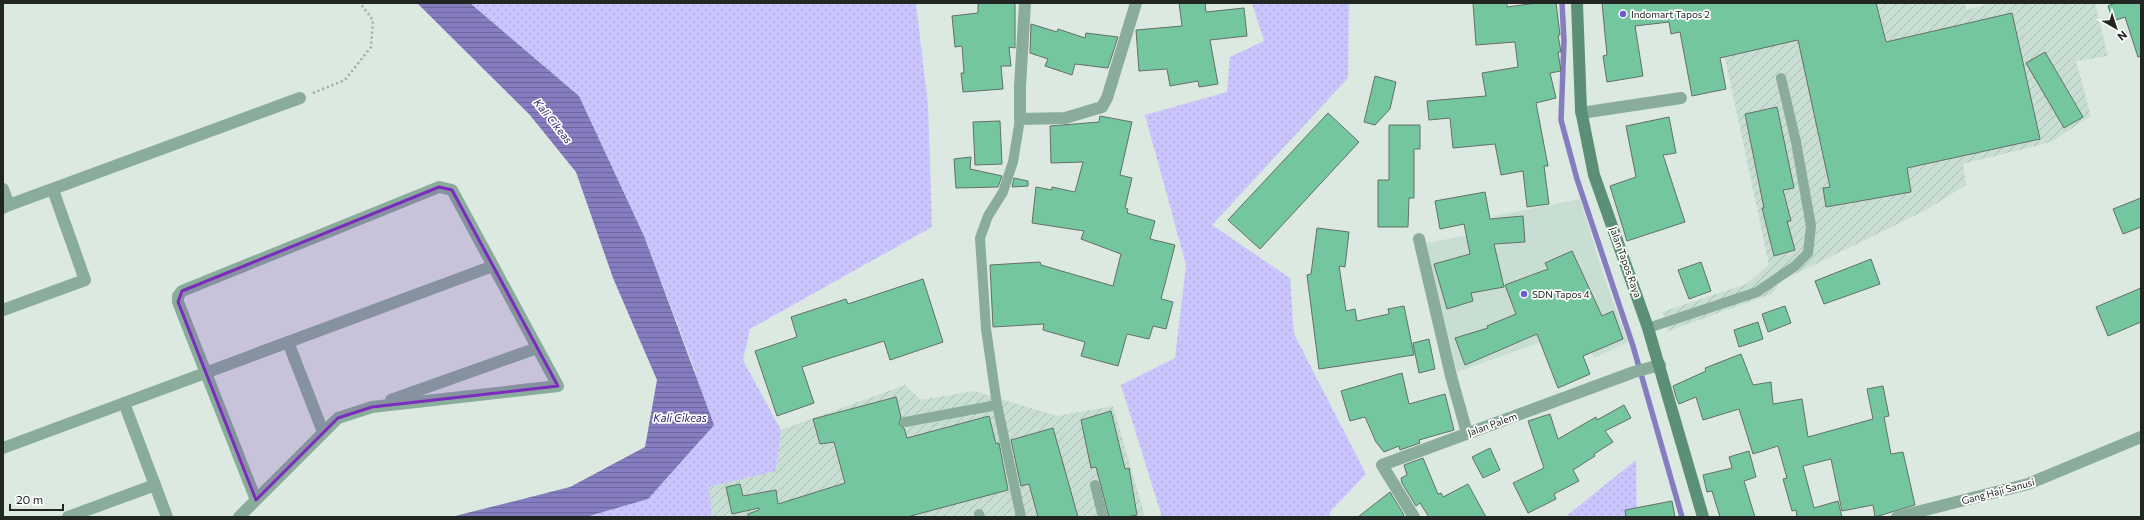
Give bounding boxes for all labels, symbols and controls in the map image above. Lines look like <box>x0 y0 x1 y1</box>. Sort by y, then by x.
place label: Indomart Tapos 2 <box>1631 8 1710 20</box>
north arrow <box>2096 8 2136 48</box>
marker: Indomart Tapos 2 <box>1618 9 1628 19</box>
text: N <box>2115 29 2130 44</box>
water label: Kali Cikeas <box>532 96 575 146</box>
street label: Jalan Tapos Raya <box>1608 225 1644 299</box>
place label: SDN Tapos 4 <box>1532 288 1590 300</box>
marker: SDN Tapos 4 <box>1519 289 1529 299</box>
street label: Jalan Palem <box>1466 410 1518 438</box>
water label: Kali Cikeas <box>653 411 707 424</box>
street label: Gang Haji Sanusi <box>1960 476 2036 506</box>
scale bar <box>10 486 63 512</box>
text: 20 m <box>16 492 43 506</box>

